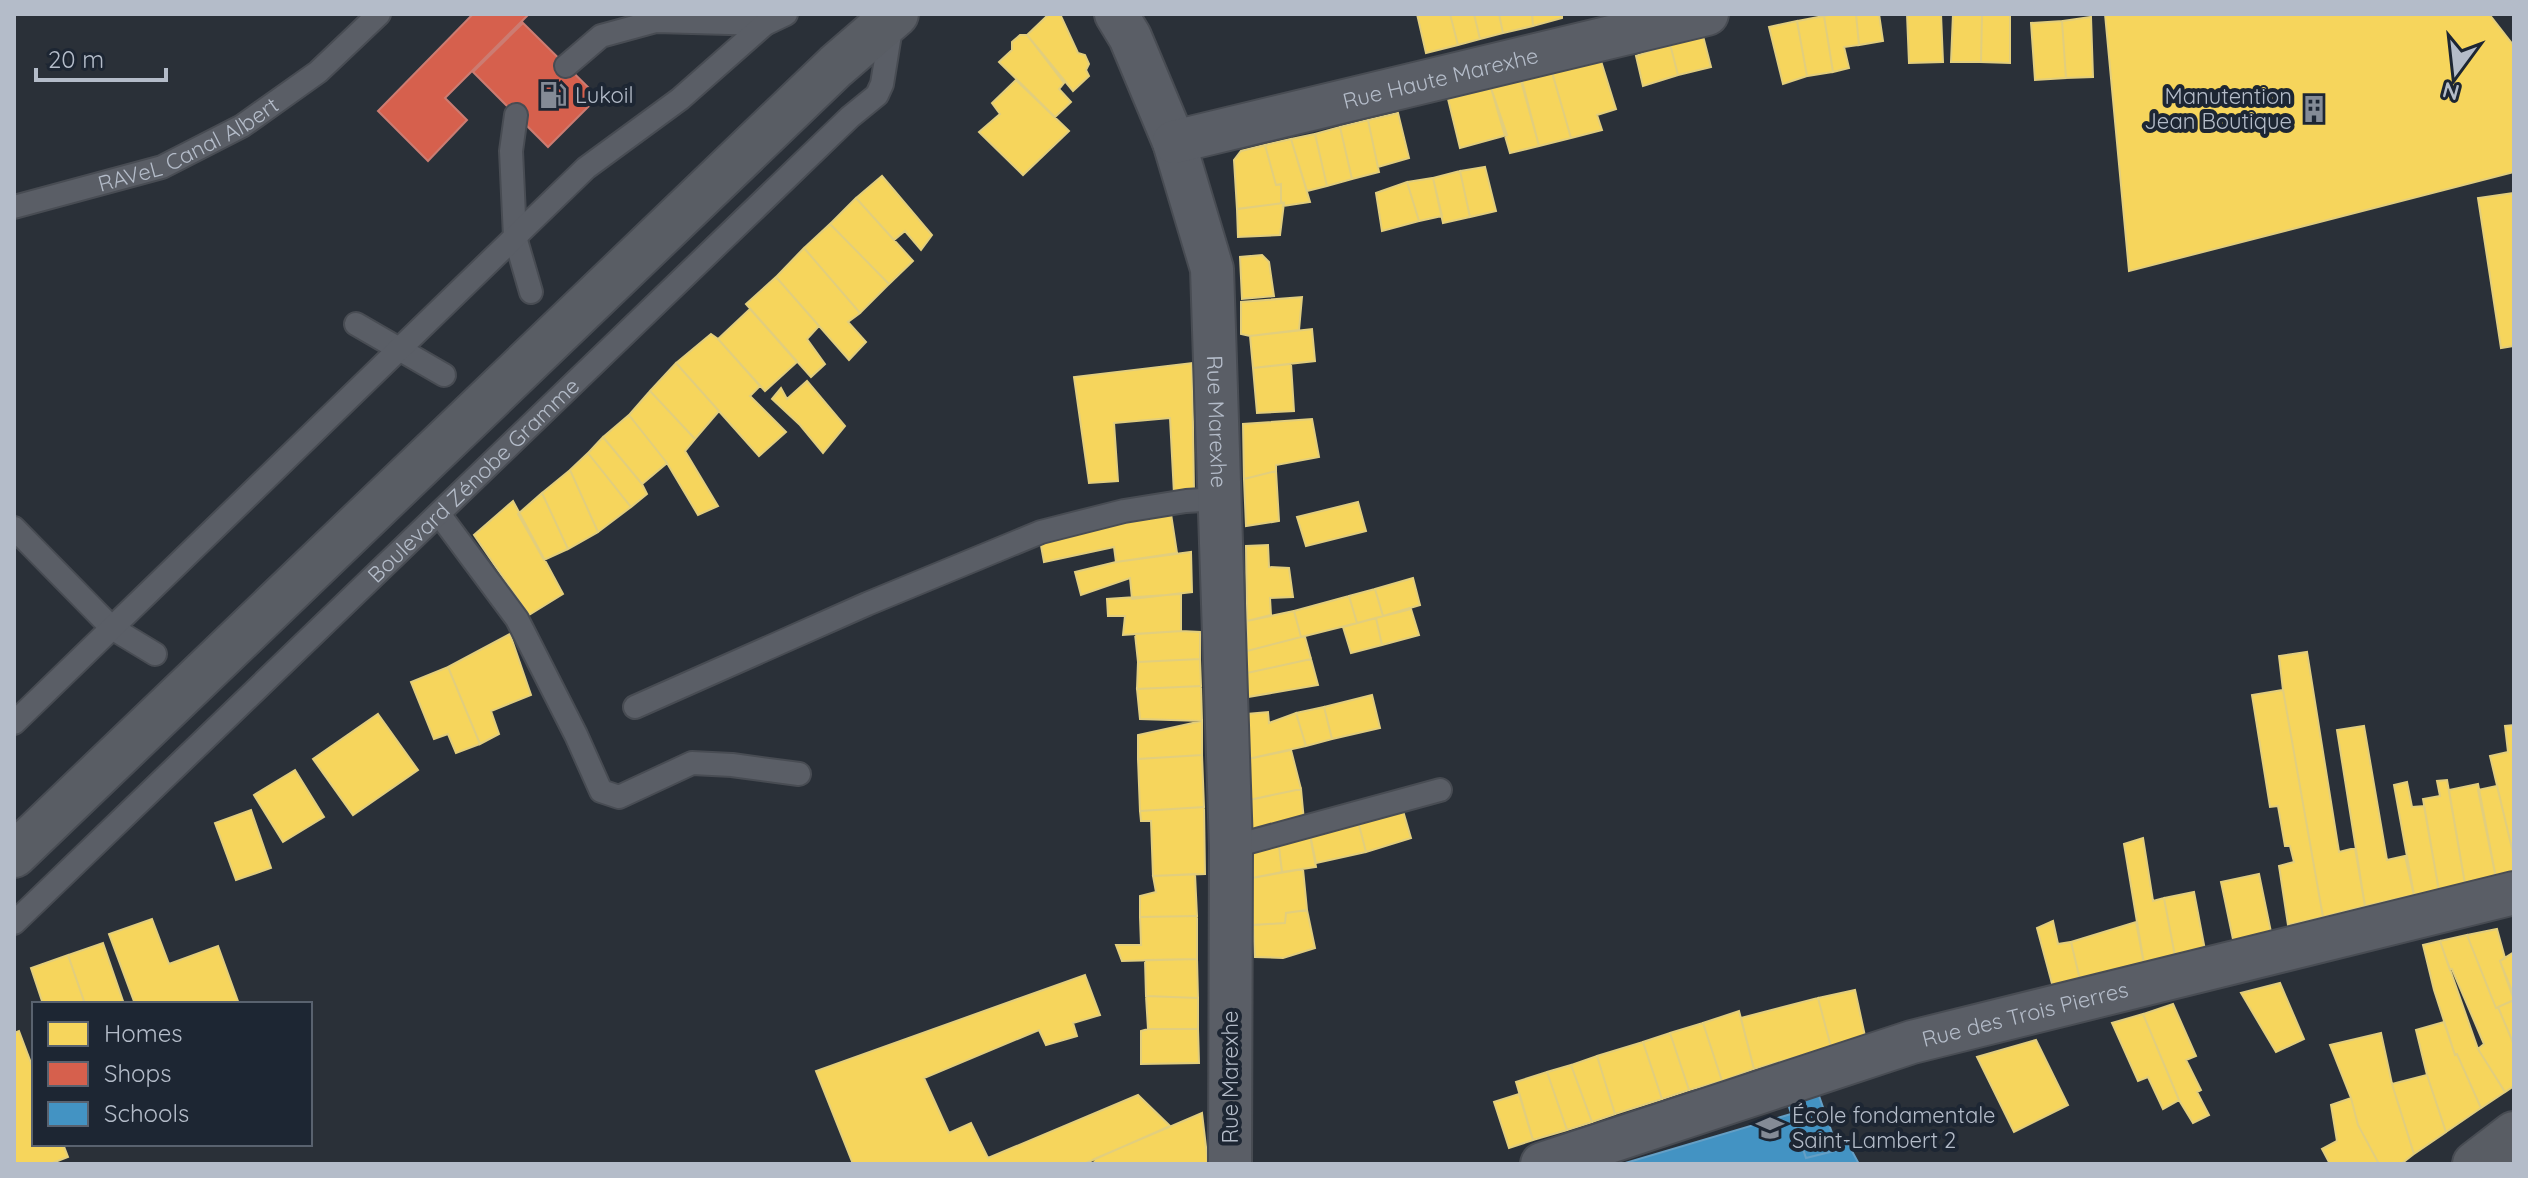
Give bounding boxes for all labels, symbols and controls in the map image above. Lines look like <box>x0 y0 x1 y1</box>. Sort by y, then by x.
scale bar <box>36 32 166 82</box>
north arrow <box>2416 32 2496 112</box>
street label: Rue Haute Marexhe <box>1340 41 1541 115</box>
text: 20 m <box>48 44 104 74</box>
text: N <box>2439 76 2462 107</box>
fuel station icon: Lukoil <box>538 80 568 110</box>
place label: Lukoil <box>575 81 634 109</box>
place label: Manutention Jean Boutique <box>2144 82 2292 135</box>
street label: RAVeL Canal Albert <box>95 91 284 198</box>
building icon: Manutention Jean Boutique <box>2299 94 2329 124</box>
street label: Rue Marexhe <box>1201 355 1233 488</box>
street label: Boulevard Zénobe Gramme <box>362 372 585 589</box>
street label: Rue des Trois Pierres <box>1919 975 2131 1053</box>
legend <box>32 1002 312 1146</box>
street label: Rue Marexhe <box>1216 1011 1244 1143</box>
text: Homes <box>104 1018 182 1048</box>
text: Shops <box>104 1058 171 1088</box>
text: Schools <box>104 1098 189 1128</box>
place label: École fondamentale Saint-Lambert 2 <box>1792 1101 1996 1154</box>
school or university icon: École fondamentale Saint-Lambert 2 <box>1755 1113 1785 1143</box>

